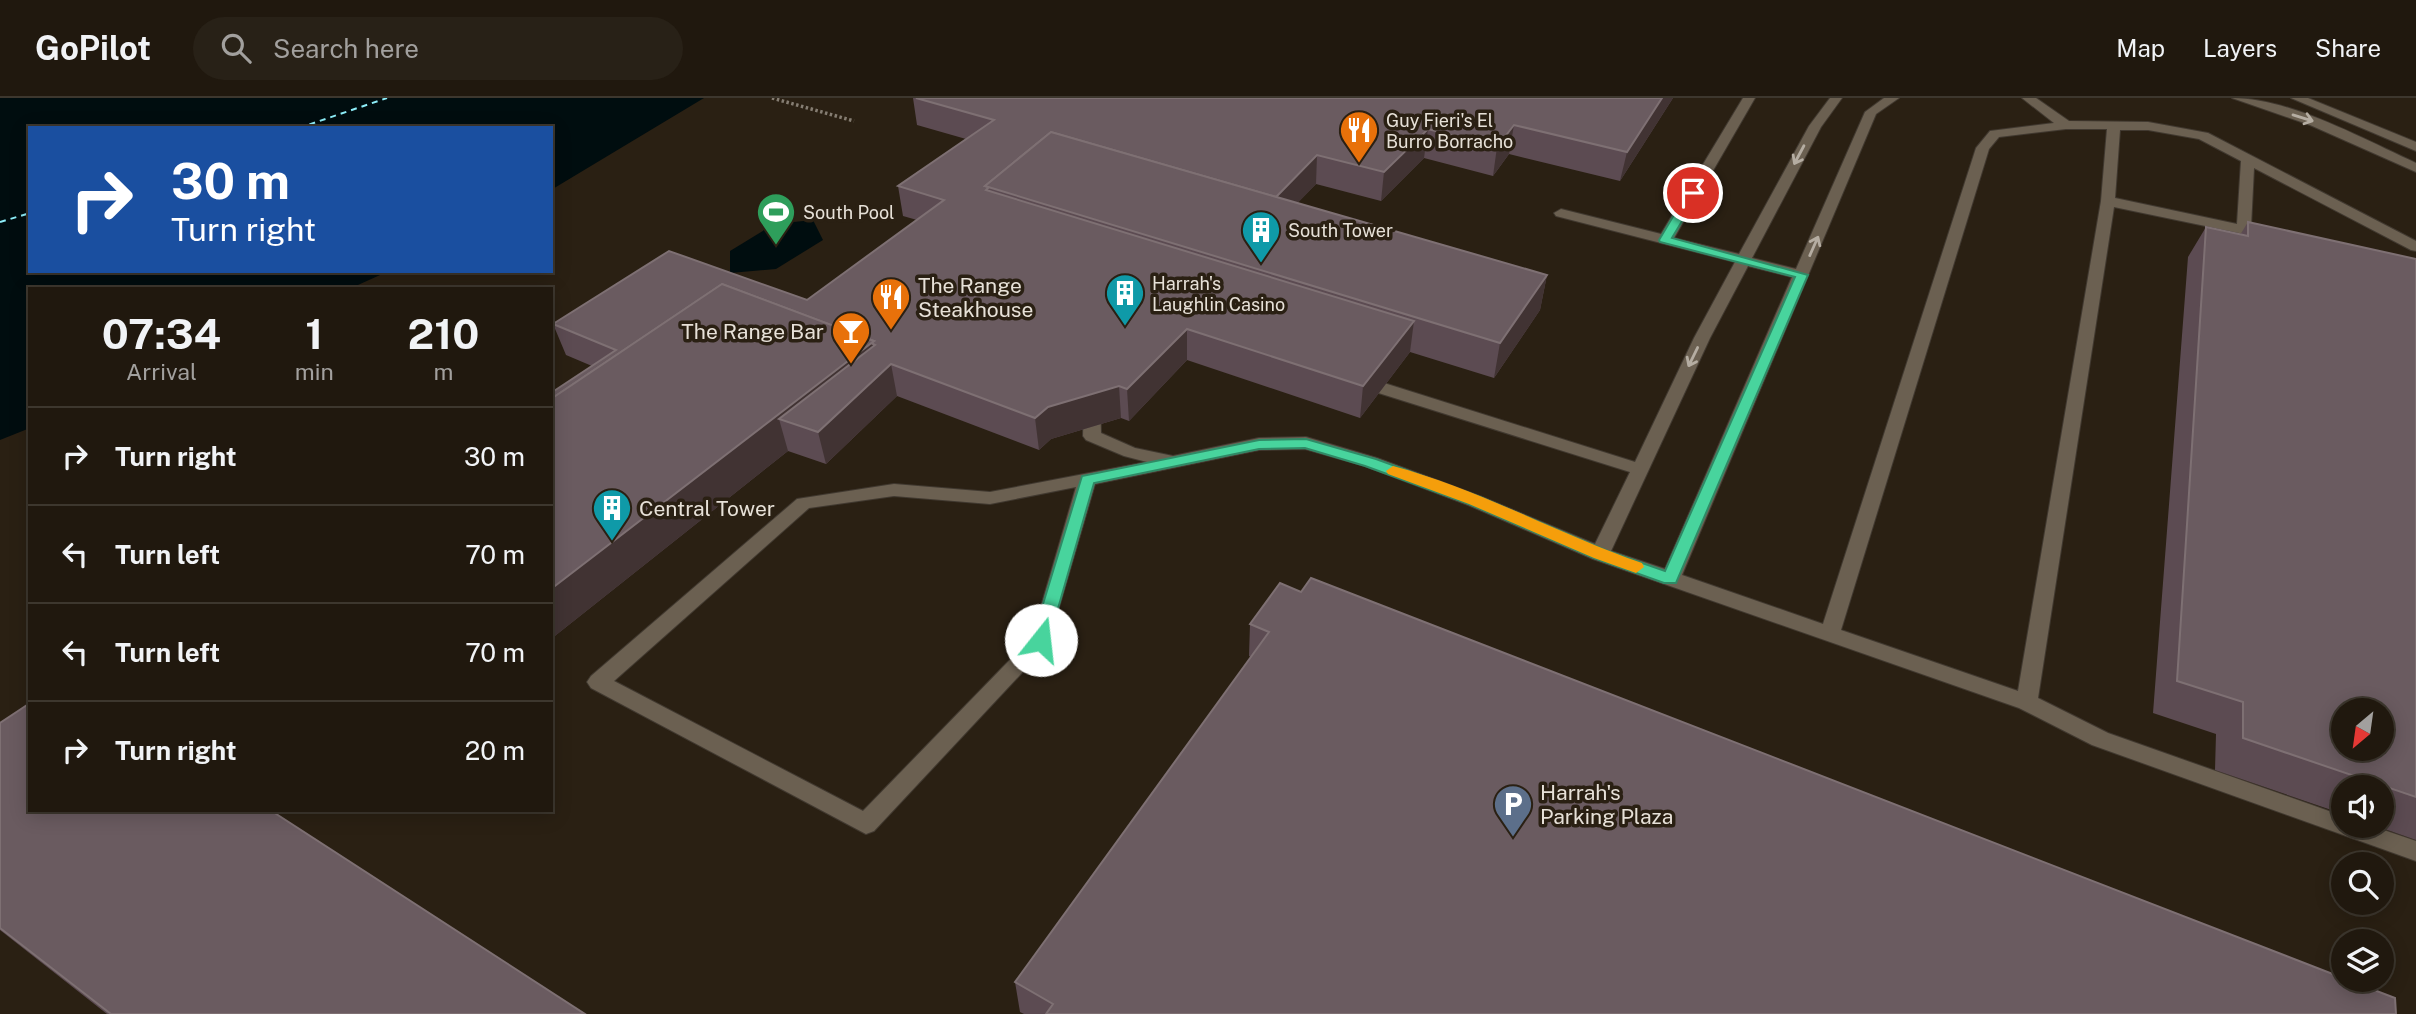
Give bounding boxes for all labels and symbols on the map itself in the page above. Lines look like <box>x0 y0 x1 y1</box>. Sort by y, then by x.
restaurant icon: Guy Fieri's El Burro Borracho <box>1338 109 1380 164</box>
place label: Guy Fieri's El Burro Borracho <box>1386 110 1513 152</box>
one-way arrow <box>2292 113 2314 126</box>
one-way arrow <box>1792 144 1805 165</box>
pin <box>1663 163 1723 223</box>
sports icon: South Pool <box>755 191 797 246</box>
place label: South Pool <box>803 202 895 223</box>
building icon: South Tower <box>1240 209 1282 264</box>
place label: South Tower <box>1288 220 1393 241</box>
one-way arrow <box>1808 236 1821 257</box>
building icon: Harrah's Laughlin Casino <box>1104 272 1146 327</box>
place label: The Range Steakhouse <box>918 273 1033 322</box>
place label: Harrah's Laughlin Casino <box>1152 273 1285 315</box>
restaurant icon: The Range Steakhouse <box>870 276 912 331</box>
bar icon: The Range Bar <box>830 310 872 365</box>
place label: The Range Bar <box>681 319 824 344</box>
one-way arrow <box>1686 346 1700 367</box>
building icon: Central Tower <box>591 487 633 542</box>
place label: Central Tower <box>639 496 775 521</box>
position arrow <box>1004 603 1078 677</box>
north arrow <box>2331 698 2394 761</box>
place label: Harrah's Parking Plaza <box>1540 780 1673 829</box>
parking icon: Harrah's Parking Plaza <box>1492 783 1534 838</box>

